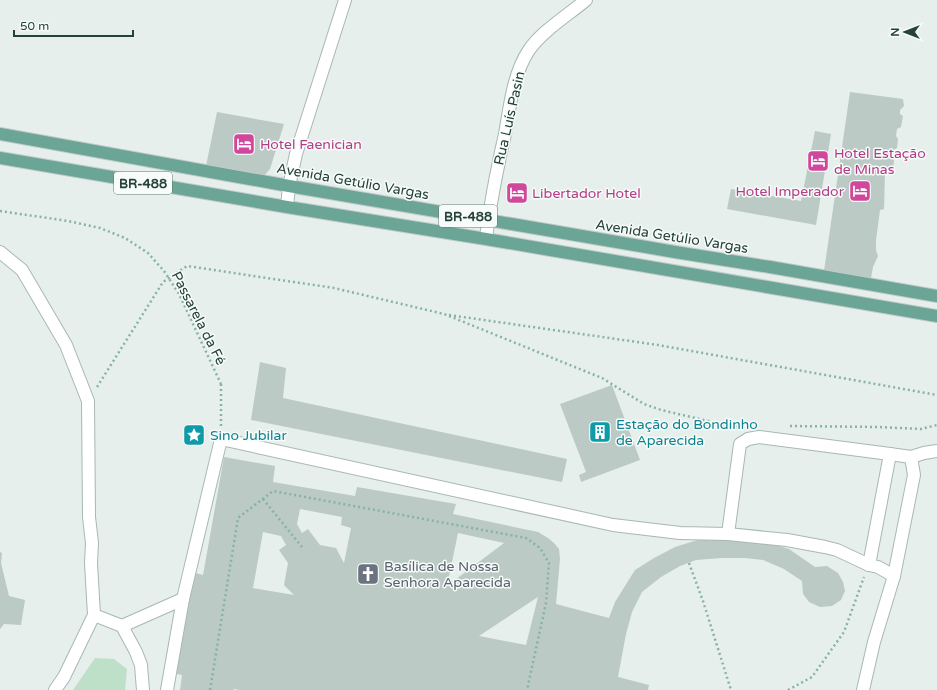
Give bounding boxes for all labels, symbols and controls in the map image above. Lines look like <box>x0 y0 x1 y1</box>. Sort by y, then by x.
scale bar <box>14 12 133 38</box>
north arrow <box>885 12 925 52</box>
text: 50 m <box>20 19 49 33</box>
text: N <box>889 28 902 36</box>
street label: Rua Luís Pasin <box>490 69 529 167</box>
hotel icon: Hotel Faenician <box>231 131 257 157</box>
place label: Hotel Faenician <box>260 136 362 153</box>
place label: Hotel Estação de Minas <box>834 145 926 178</box>
hotel icon: Hotel Estação de Minas <box>805 148 831 174</box>
street label: Avenida Getúlio Vargas <box>275 160 431 203</box>
road number: BR-488 <box>114 172 172 194</box>
hotel icon: Hotel Imperador <box>847 178 873 204</box>
hotel icon: Libertador Hotel <box>504 180 530 206</box>
place label: Hotel Imperador <box>735 183 845 200</box>
place label: Libertador Hotel <box>532 185 641 202</box>
road number: BR-488 <box>439 205 497 227</box>
street label: Avenida Getúlio Vargas <box>594 216 750 257</box>
street label: Passarela da Fé <box>168 269 229 368</box>
place label: Estação do Bondinho de Aparecida <box>616 416 758 449</box>
building icon: Estação do Bondinho de Aparecida <box>587 419 613 445</box>
place icon: Sino Jubilar <box>181 422 207 448</box>
place label: Sino Jubilar <box>210 427 287 444</box>
place label: Basílica de Nossa Senhora Aparecida <box>384 558 511 591</box>
church icon: Basílica de Nossa Senhora Aparecida <box>355 561 381 587</box>

